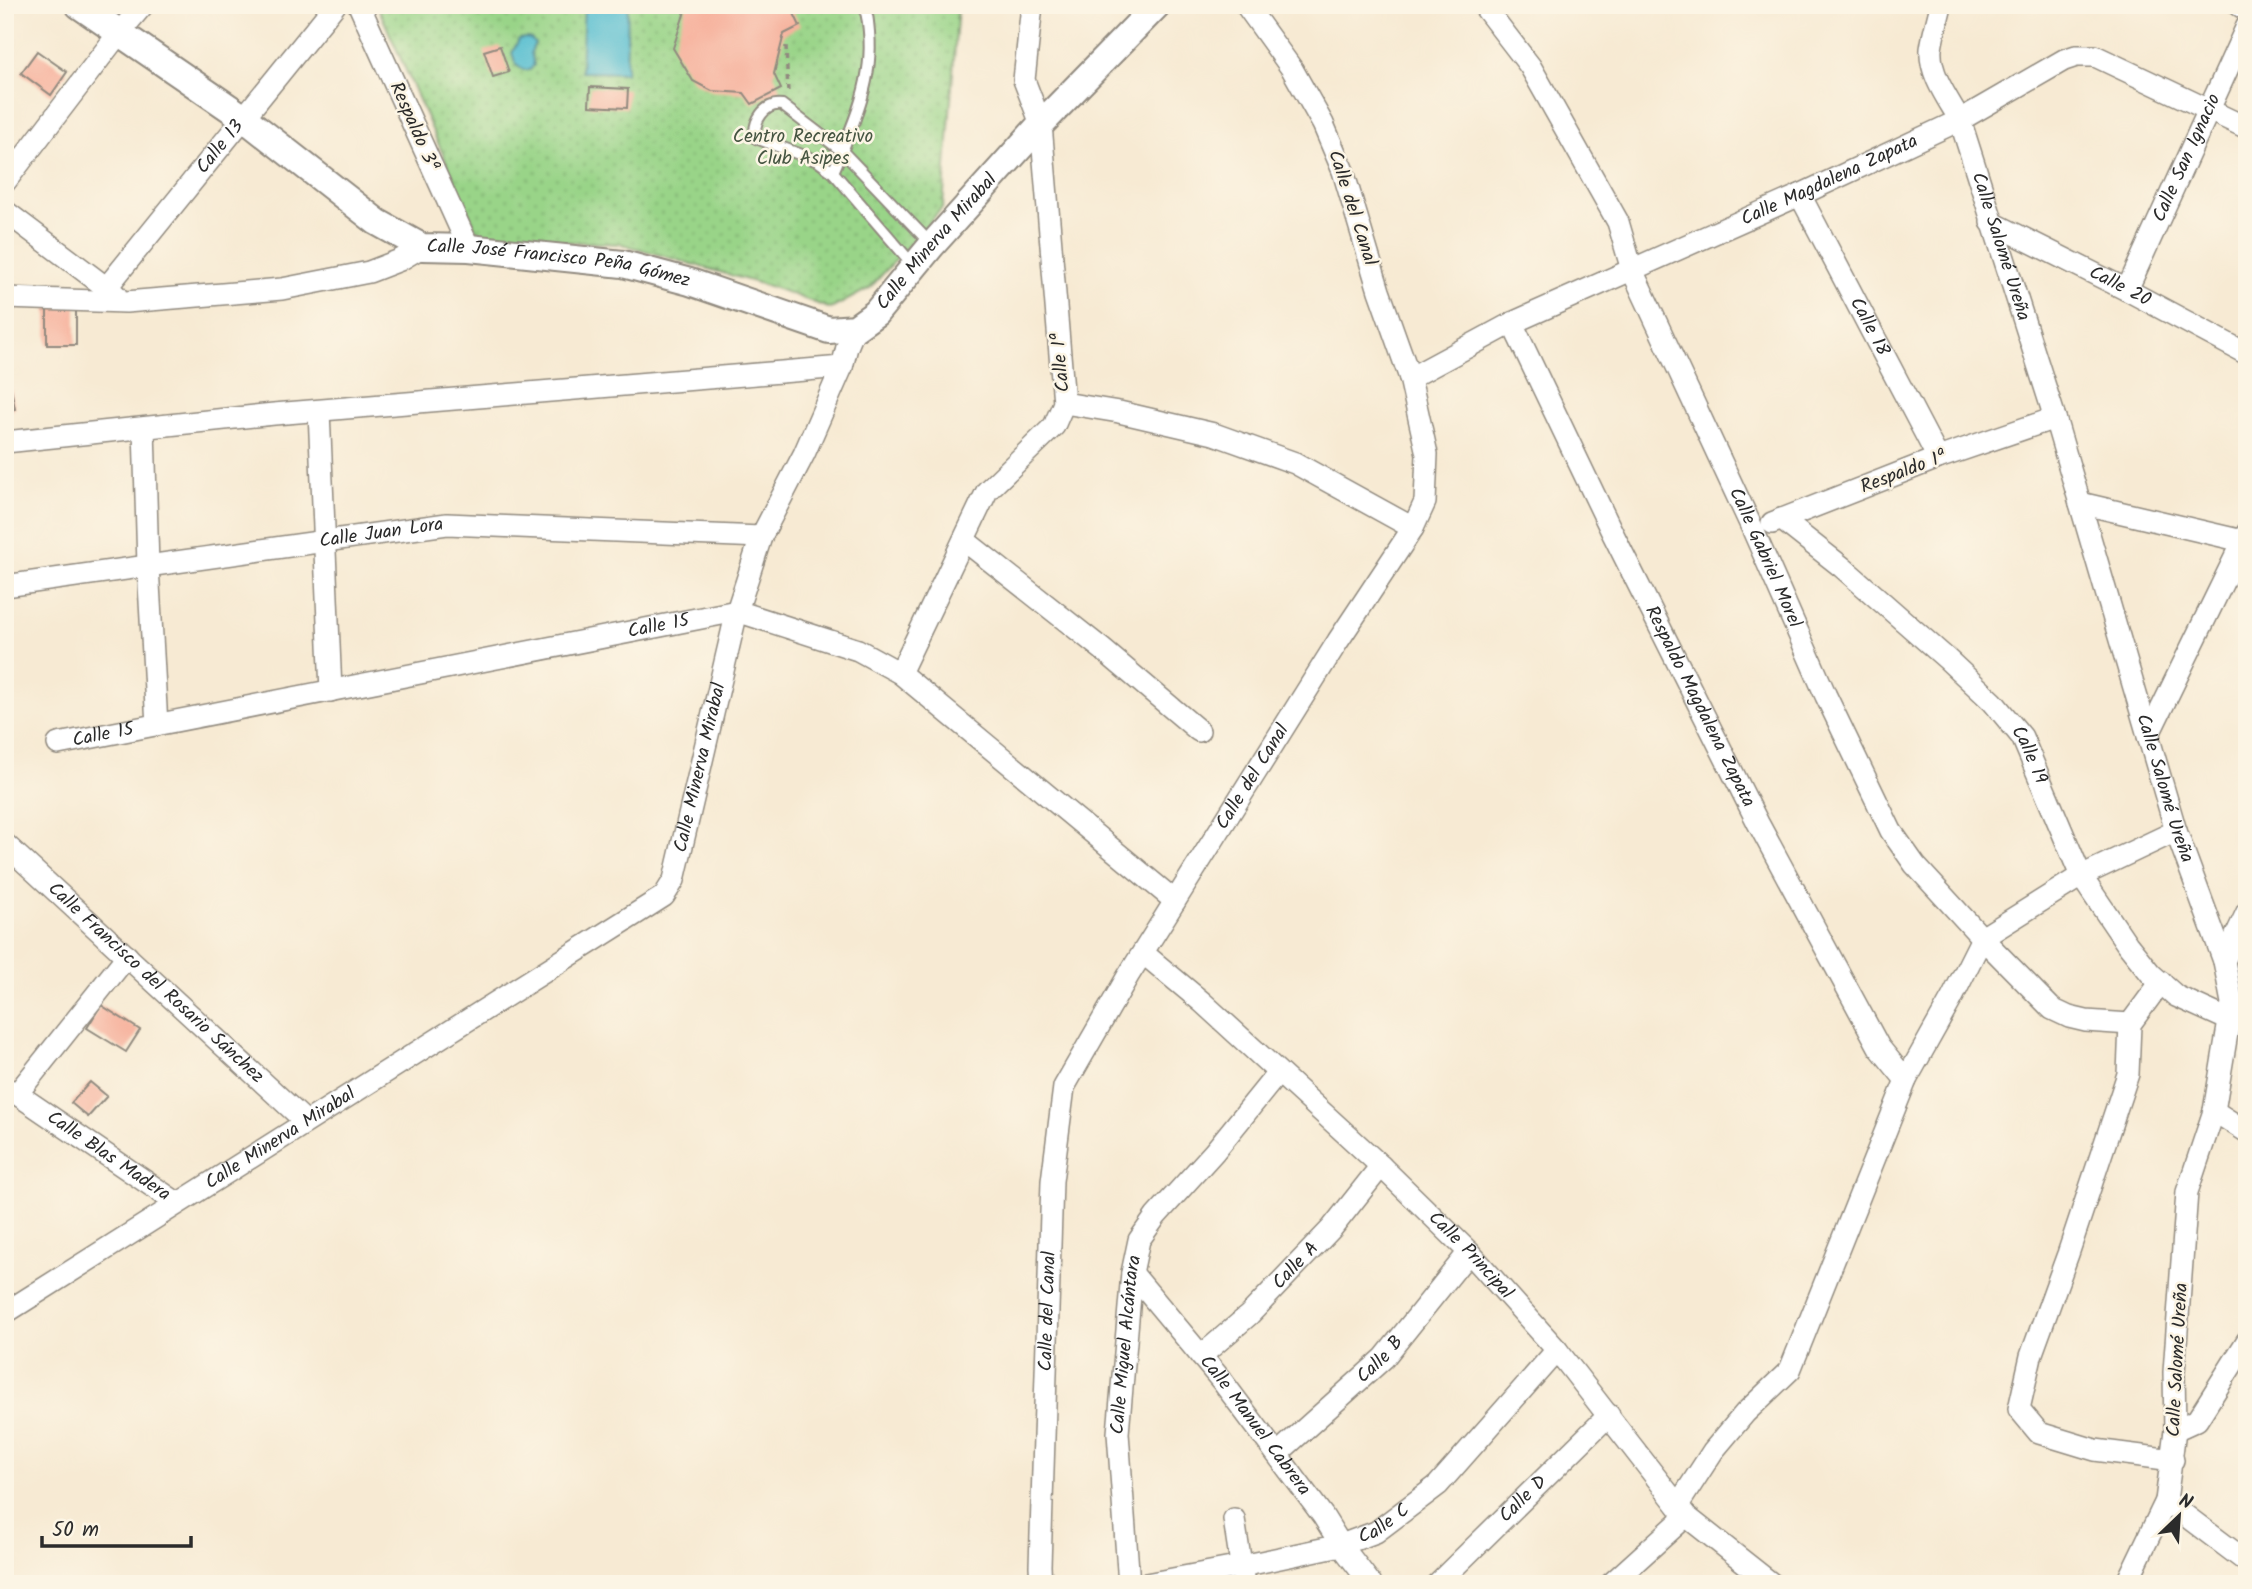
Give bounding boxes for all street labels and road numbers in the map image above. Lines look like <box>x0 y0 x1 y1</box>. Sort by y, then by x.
street label: Respaldo 3ª <box>381 77 447 177</box>
street label: Calle San Ignacio <box>2145 89 2229 227</box>
street label: Calle 13 <box>189 113 252 181</box>
street label: Calle Magdalena Zapata <box>1736 127 1923 234</box>
street label: Calle del Canal <box>1319 146 1385 270</box>
street label: Calle Minerva Mirabal <box>869 166 1005 317</box>
street label: Calle Salomé Ureña <box>1963 169 2038 325</box>
street label: Calle José Francisco Peña Gómez <box>426 232 694 296</box>
street label: Calle 20 <box>2083 258 2156 315</box>
street label: Calle 18 <box>1841 292 1897 362</box>
street label: Calle 1ª <box>1043 330 1079 394</box>
street label: Respaldo 1ª <box>1856 442 1952 502</box>
street label: Calle Gabriel Morel <box>1720 482 1809 633</box>
street label: Calle Juan Lora <box>317 510 445 557</box>
street label: Respaldo Magdalena Zapata <box>1636 600 1763 813</box>
street label: Calle 15 <box>625 605 694 647</box>
street label: Calle Minerva Mirabal <box>666 680 735 856</box>
street label: Calle Salomé Ureña <box>2127 710 2202 867</box>
street label: Calle 15 <box>70 714 138 756</box>
street label: Calle del Canal <box>1208 718 1298 836</box>
street label: Calle 19 <box>2003 719 2055 789</box>
street label: Calle Francisco del Rosario Sánchez <box>40 875 271 1091</box>
street label: Calle Minerva Mirabal <box>199 1080 362 1198</box>
street label: Calle Blas Madera <box>40 1103 177 1209</box>
street label: Calle Principal <box>1421 1204 1520 1307</box>
street label: Calle A <box>1265 1235 1327 1297</box>
street label: Calle del Canal <box>1031 1250 1065 1372</box>
street label: Calle Miguel Alcántara <box>1103 1252 1150 1436</box>
street label: Calle Salomé Ureña <box>2159 1282 2197 1438</box>
street label: Calle B <box>1350 1329 1411 1391</box>
street label: Calle Manuel Cabrera <box>1191 1349 1318 1503</box>
street label: Calle D <box>1492 1468 1555 1530</box>
street label: Calle C <box>1354 1496 1416 1552</box>

